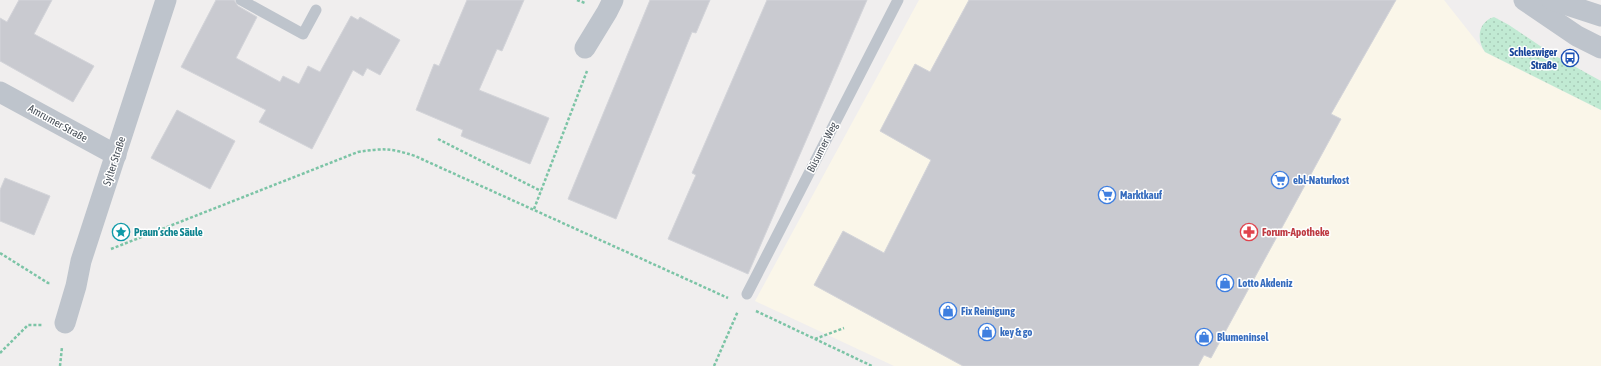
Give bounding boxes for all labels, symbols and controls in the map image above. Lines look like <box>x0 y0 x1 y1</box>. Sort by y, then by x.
place label: Schleswiger Straße <box>1509 46 1558 71</box>
bus stop icon: Schleswiger Straße <box>1560 48 1580 68</box>
street label: Amrumer Straße <box>26 102 90 144</box>
street label: Büsumer Weg <box>804 120 840 174</box>
street label: Sylter Straße <box>100 135 128 187</box>
supermarket icon: ebl-Naturkost <box>1270 170 1290 190</box>
place label: ebl-Naturkost <box>1293 174 1350 186</box>
supermarket icon: Marktkauf <box>1097 185 1117 205</box>
place label: Marktkauf <box>1120 189 1163 201</box>
place icon: Praun’sche Säule <box>111 222 131 242</box>
pharmacy icon: Forum-Apotheke <box>1239 222 1259 242</box>
place label: Praun’sche Säule <box>134 226 203 238</box>
place label: Forum-Apotheke <box>1262 226 1330 238</box>
shop icon: Lotto Akdeniz <box>1215 273 1235 293</box>
place label: Lotto Akdeniz <box>1238 277 1292 289</box>
shop icon: Fix Reinigung <box>938 301 958 321</box>
place label: Fix Reinigung <box>961 305 1015 317</box>
shop icon: key & go <box>977 322 997 342</box>
place label: key & go <box>1000 326 1032 338</box>
shop icon: Blumeninsel <box>1194 327 1214 347</box>
place label: Blumeninsel <box>1217 331 1269 343</box>

